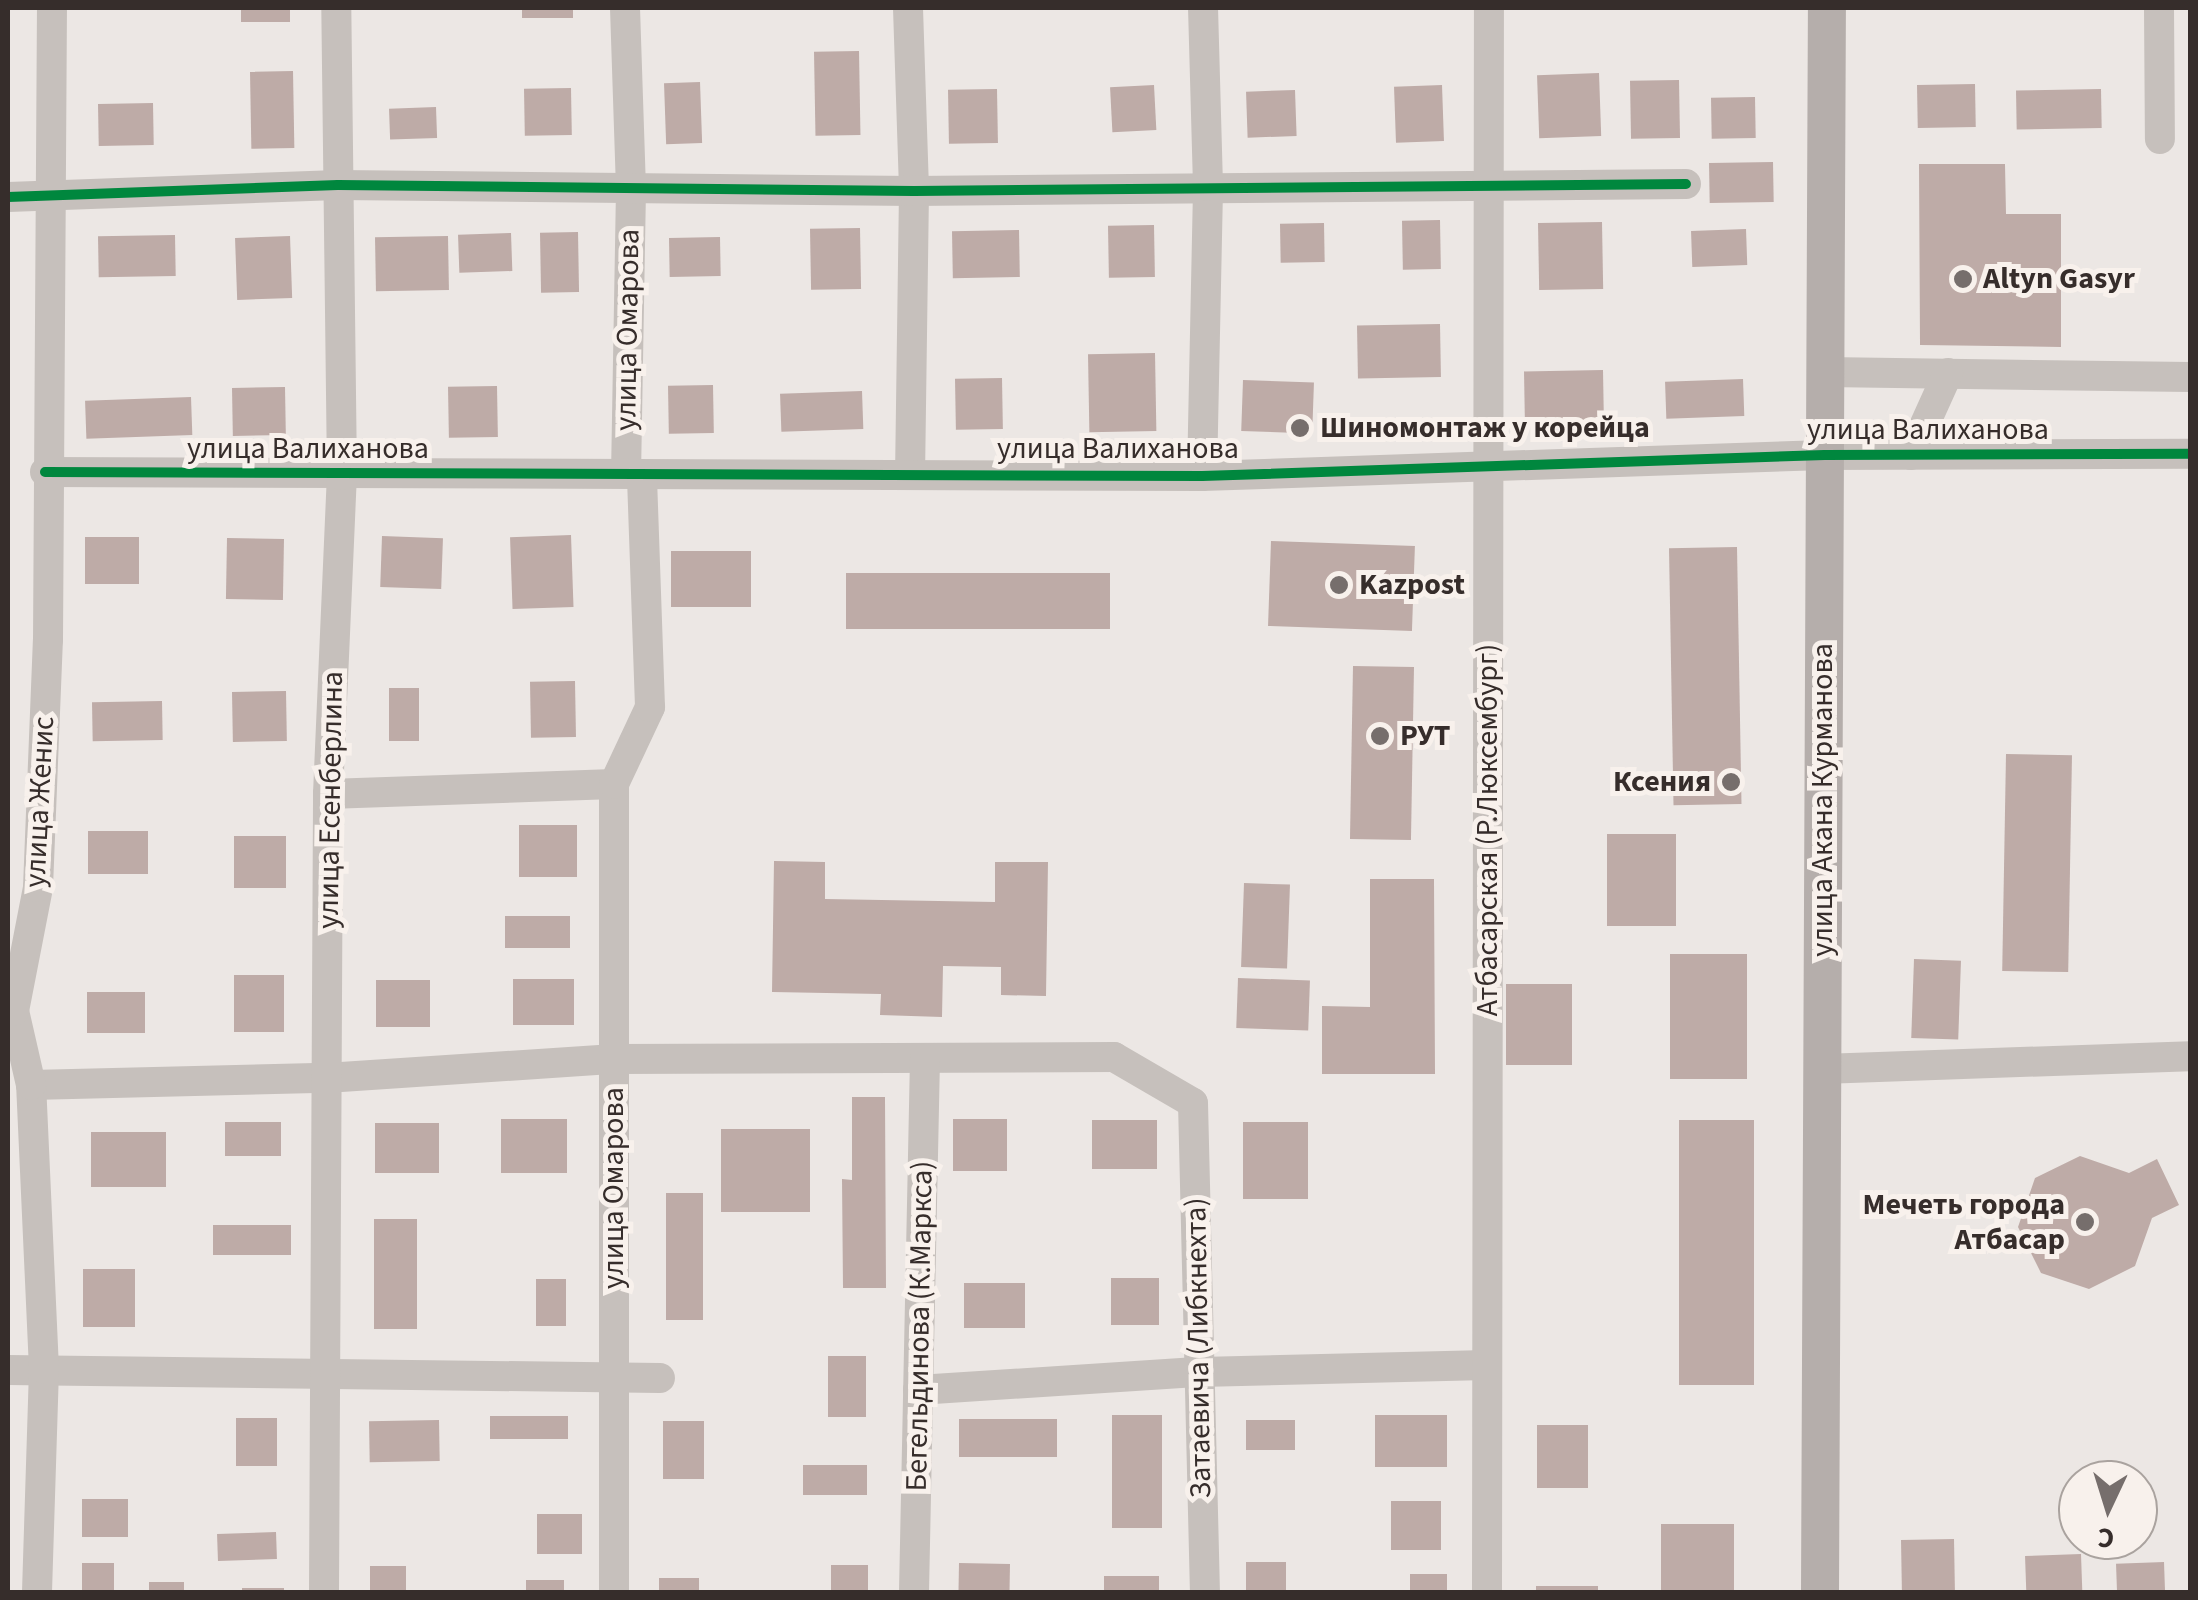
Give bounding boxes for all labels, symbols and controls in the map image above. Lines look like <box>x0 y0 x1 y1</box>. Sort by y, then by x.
street label: улица Омарова <box>608 229 648 431</box>
place label: Altyn Gasyr <box>1983 261 2135 297</box>
marker: Altyn Gasyr <box>1952 268 1974 290</box>
place label: Шиномонтаж у корейца <box>1320 410 1650 446</box>
street label: улица Валиханова <box>1807 412 2049 448</box>
marker: Шиномонтаж у корейца <box>1289 417 1311 439</box>
street label: улица Валиханова <box>187 431 429 467</box>
street label: улица Валиханова <box>997 431 1239 467</box>
place label: Kazpost <box>1359 567 1465 603</box>
marker: Kazpost <box>1328 574 1350 596</box>
street label: улица Акана Курманова <box>1805 643 1841 957</box>
street label: Атбасарская (Р.Люксембург) <box>1470 644 1506 1016</box>
street label: улица Есенберлина <box>311 671 351 929</box>
street label: улица Женис <box>18 715 62 889</box>
place label: РУТ <box>1400 718 1450 754</box>
marker: РУТ <box>1369 725 1391 747</box>
place label: Ксения <box>1613 764 1711 800</box>
marker: Ксения <box>1720 771 1742 793</box>
street label: улица Омарова <box>596 1087 632 1289</box>
street label: Бегельдинова (К.Маркса) <box>899 1160 941 1492</box>
place label: Мечеть города Атбасар <box>1863 1187 2065 1258</box>
street label: Затаевича (Либкнехта) <box>1178 1197 1220 1499</box>
marker: Мечеть города Атбасар <box>2074 1211 2096 1233</box>
north arrow <box>2058 1460 2158 1560</box>
text: С <box>2097 1517 2116 1558</box>

